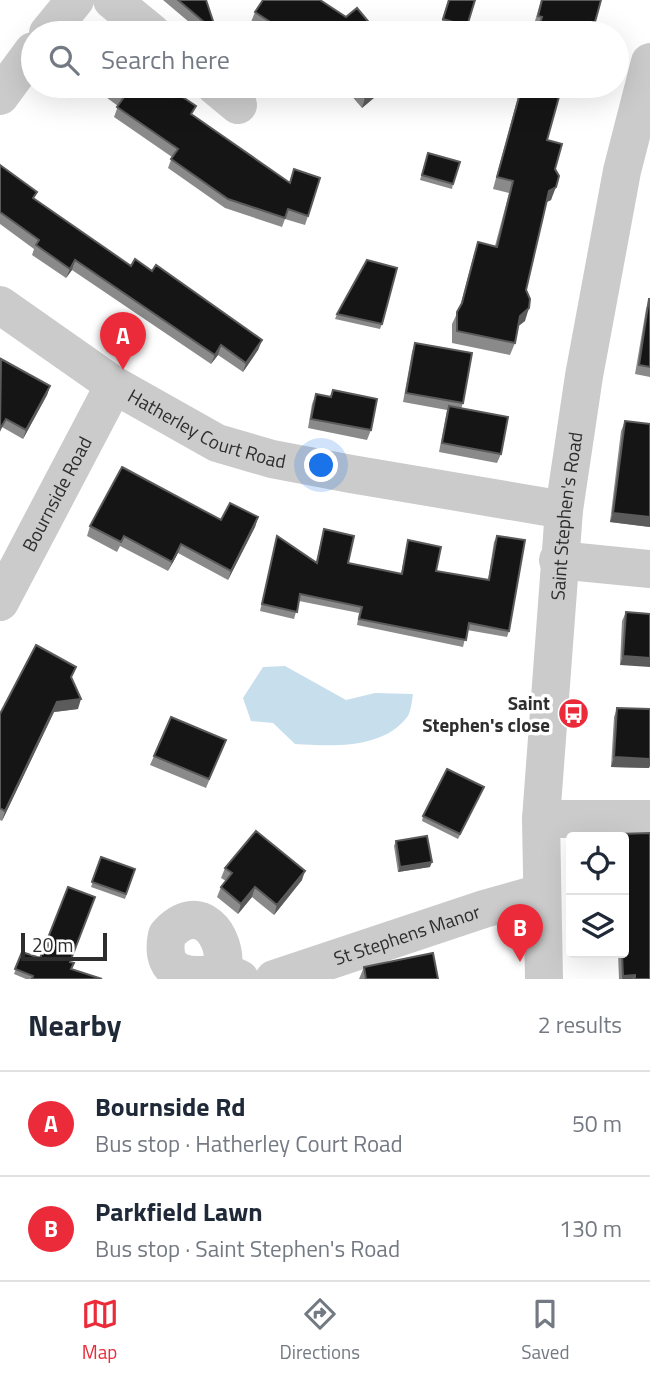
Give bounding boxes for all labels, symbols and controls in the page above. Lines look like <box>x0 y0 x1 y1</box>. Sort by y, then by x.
search box <box>21 21 629 98</box>
text: Search here <box>101 40 230 79</box>
icon: search <box>45 41 83 79</box>
pin: A <box>100 312 146 370</box>
street label: Hatherley Court Road <box>123 381 289 475</box>
street label: Saint Stephen's Road <box>542 430 589 601</box>
street label: Bournside Road <box>14 431 99 557</box>
your location <box>304 448 338 482</box>
place label: Saint Stephen's close <box>422 688 550 739</box>
bus stop icon: Saint Stephen's close <box>556 697 590 731</box>
map controls <box>566 832 629 958</box>
button: locate <box>566 832 629 895</box>
button: layers <box>566 895 629 958</box>
street label: St Stephens Manor <box>330 896 484 972</box>
pin: B <box>497 904 543 962</box>
scale bar <box>21 930 107 962</box>
text: 20 m <box>32 930 73 959</box>
text: Nearby <box>28 1002 121 1048</box>
text: 2 results <box>538 1007 622 1042</box>
text: Bournside Rd <box>95 1087 246 1126</box>
text: A <box>44 1106 58 1141</box>
text: 50 m <box>572 1106 622 1141</box>
text: Bus stop · Hatherley Court Road <box>95 1126 403 1161</box>
text: Parkfield Lawn <box>95 1192 263 1231</box>
text: B <box>44 1211 58 1246</box>
text: 130 m <box>559 1211 622 1246</box>
text: Bus stop · Saint Stephen's Road <box>95 1231 400 1266</box>
tab: Map <box>81 1295 119 1366</box>
tab: Directions <box>280 1295 360 1366</box>
tab: Saved <box>521 1295 569 1366</box>

